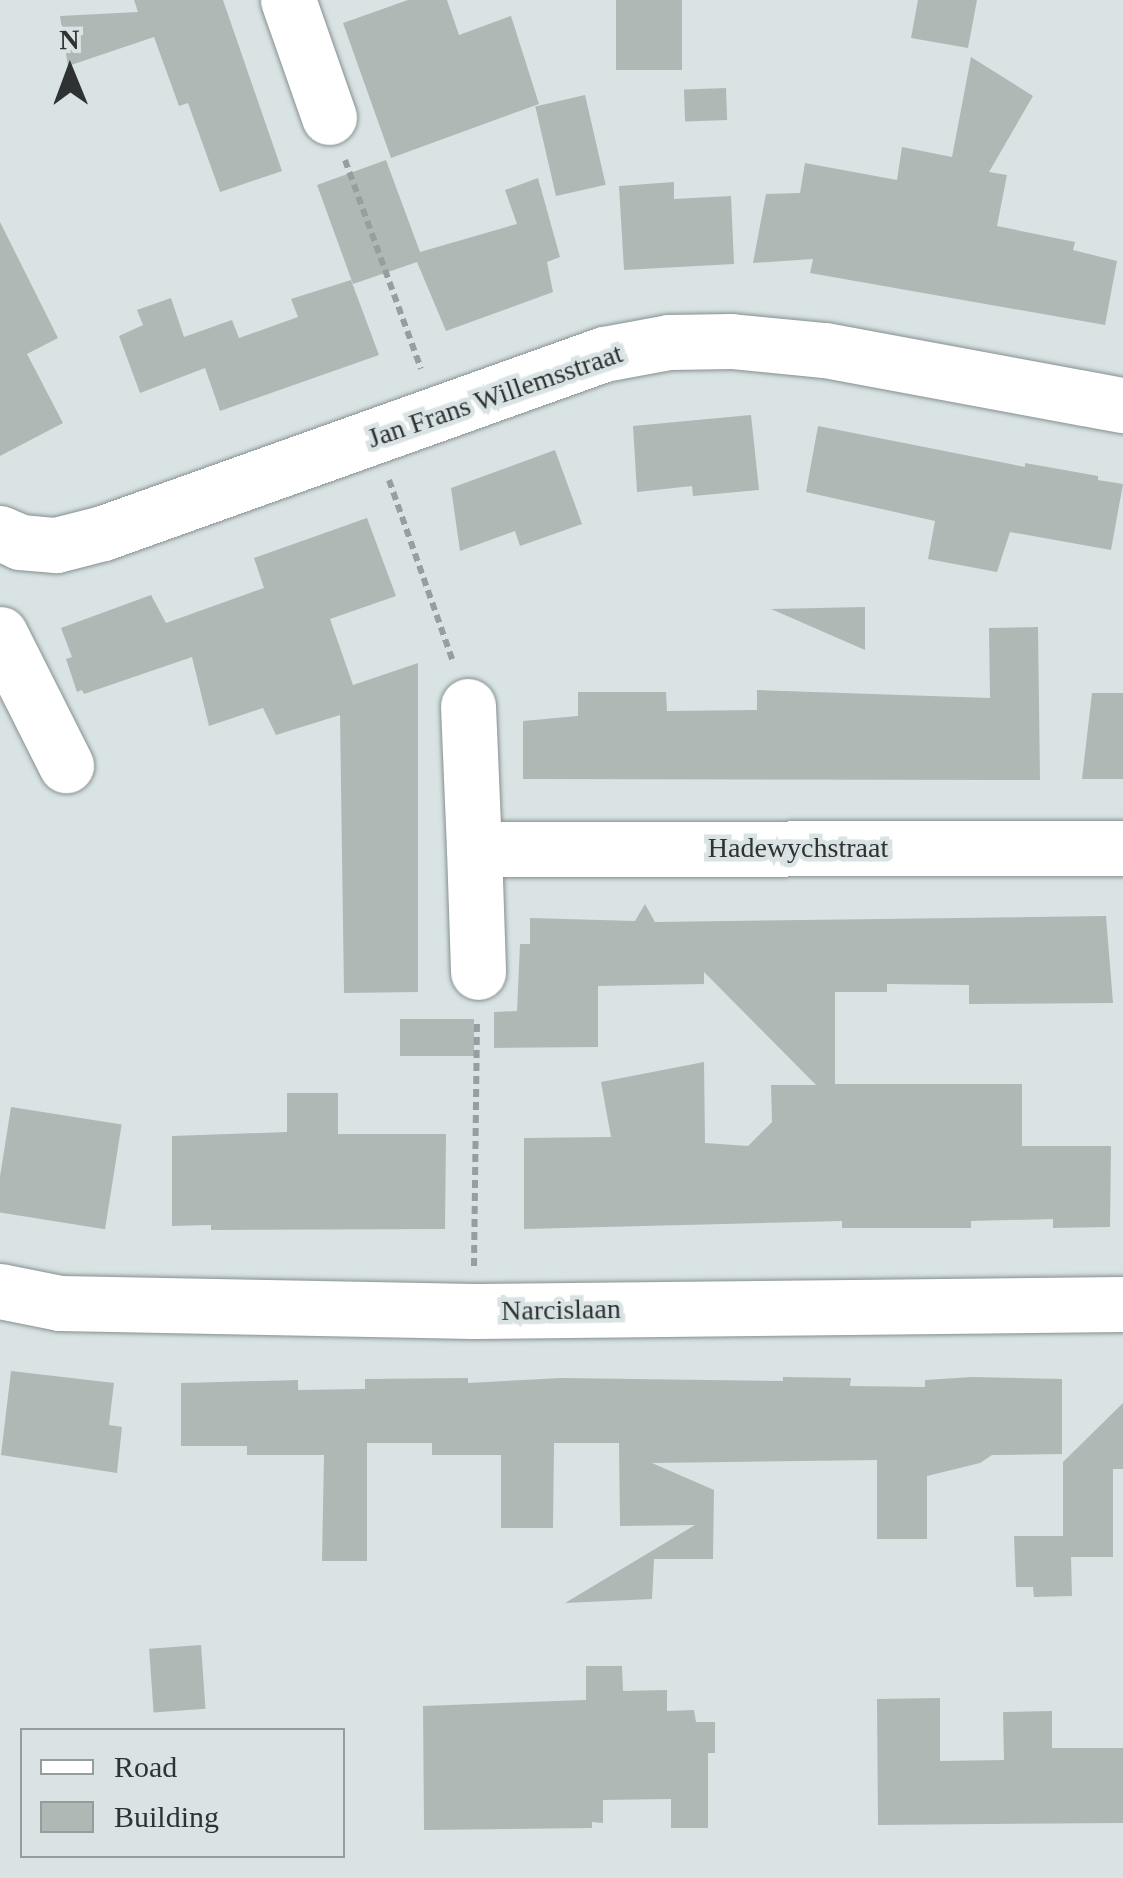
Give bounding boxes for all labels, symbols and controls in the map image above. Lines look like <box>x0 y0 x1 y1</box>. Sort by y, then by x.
north arrow <box>20 20 120 120</box>
text: N <box>59 24 80 55</box>
street label: Jan Frans Willemsstraat <box>363 337 627 455</box>
street label: Hadewychstraat <box>708 831 888 865</box>
street label: Narcislaan <box>501 1292 621 1328</box>
legend <box>20 1728 345 1858</box>
text: Road <box>114 1750 177 1783</box>
text: Building <box>114 1800 219 1833</box>

